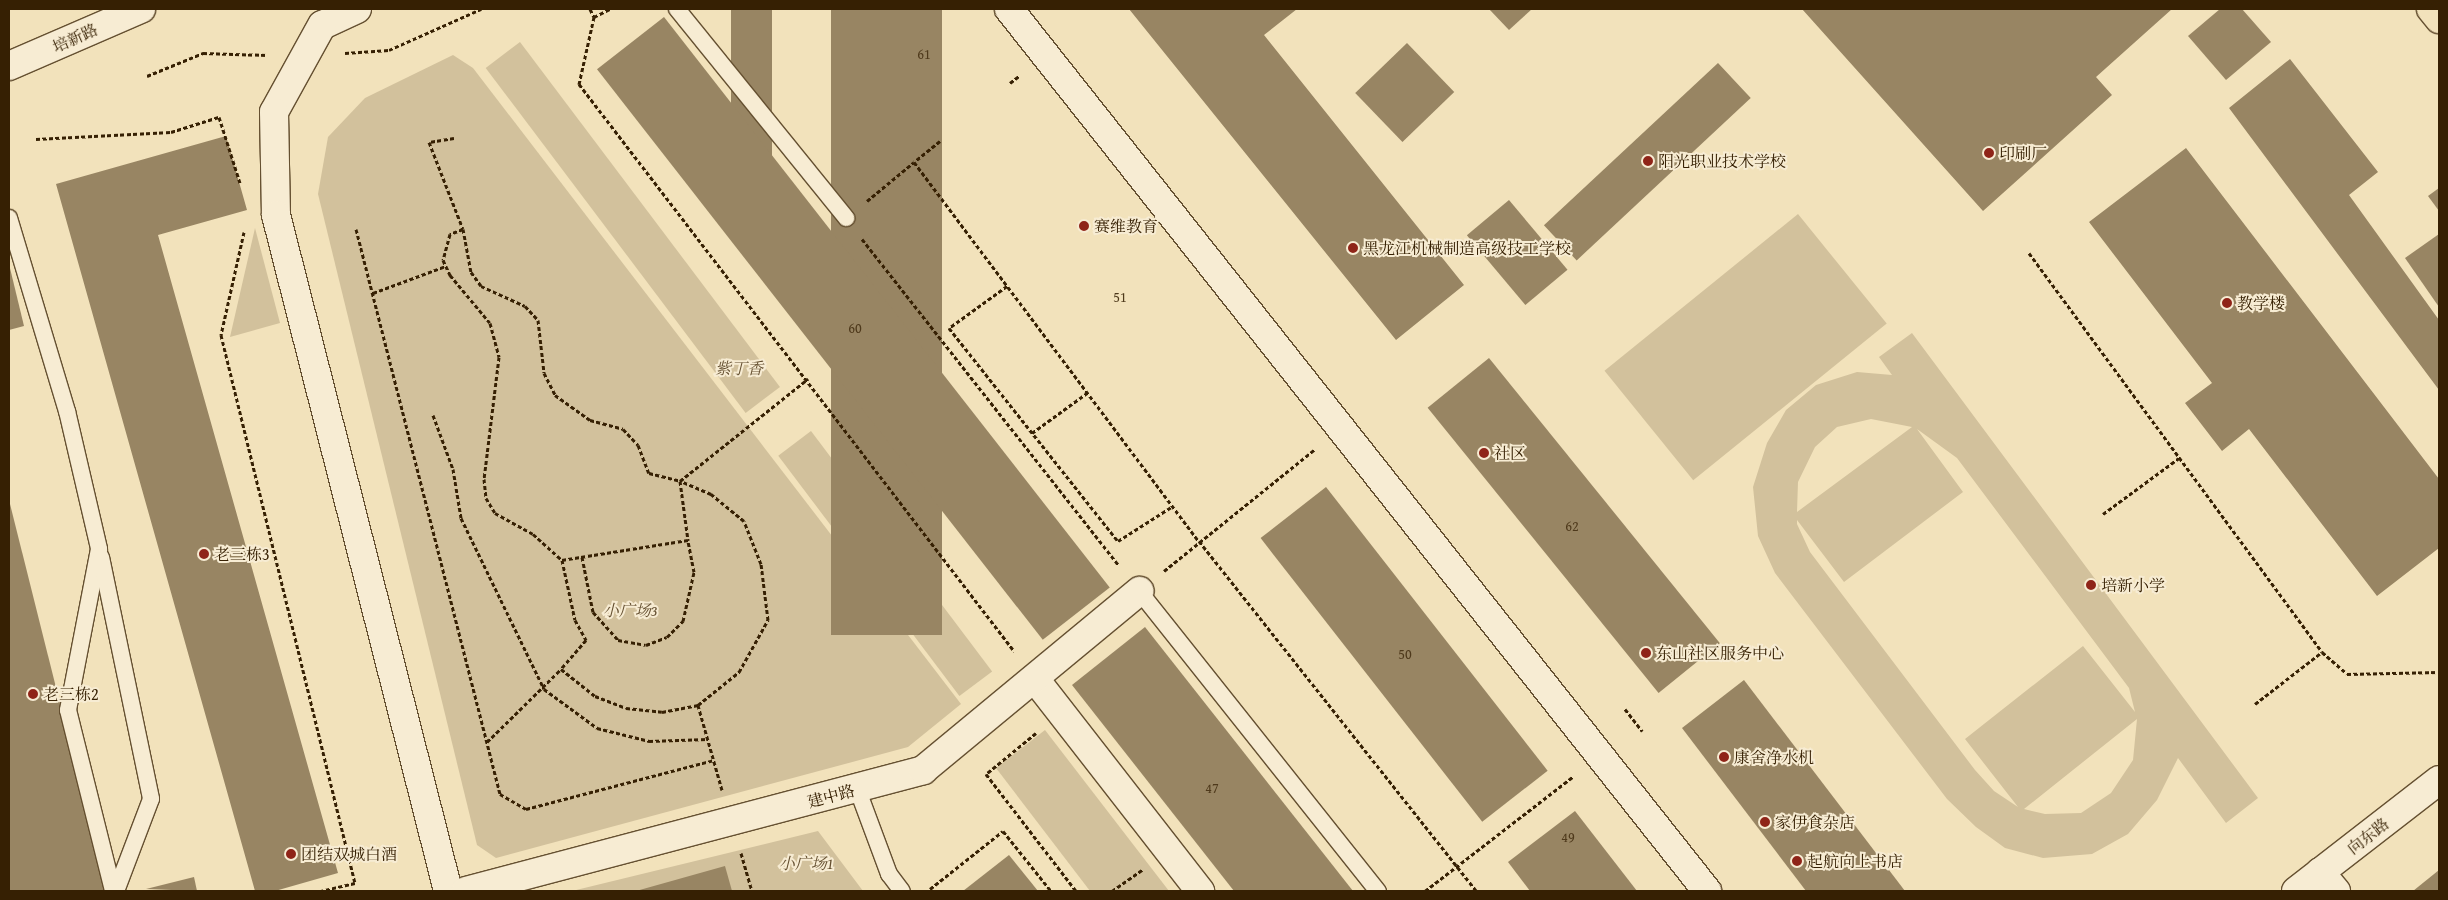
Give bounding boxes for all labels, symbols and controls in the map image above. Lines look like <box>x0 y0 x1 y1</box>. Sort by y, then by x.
street label: 培新路 <box>49 19 101 57</box>
house number: 61 <box>917 46 931 62</box>
place label: 印刷厂 <box>1999 143 2047 163</box>
marker: 印刷厂 <box>1983 147 1995 159</box>
place label: 阳光职业技术学校 <box>1658 151 1786 171</box>
marker: 阳光职业技术学校 <box>1642 155 1654 167</box>
place label: 赛维教育 <box>1094 216 1158 236</box>
marker: 赛维教育 <box>1078 220 1090 232</box>
place label: 黑龙江机械制造高级技工学校 <box>1363 238 1571 258</box>
marker: 黑龙江机械制造高级技工学校 <box>1347 242 1359 254</box>
house number: 51 <box>1113 289 1127 305</box>
place label: 教学楼 <box>2237 293 2285 313</box>
marker: 教学楼 <box>2221 297 2233 309</box>
house number: 60 <box>848 320 862 336</box>
park label: 紫丁香 <box>715 358 763 378</box>
place label: 社区 <box>1494 443 1526 463</box>
marker: 社区 <box>1478 447 1490 459</box>
house number: 62 <box>1565 518 1579 534</box>
place label: 老三栋3 <box>214 544 270 564</box>
marker: 老三栋3 <box>198 548 210 560</box>
place label: 培新小学 <box>2101 575 2165 595</box>
marker: 培新小学 <box>2085 579 2097 591</box>
park label: 小广场3 <box>603 600 657 620</box>
place label: 东山社区服务中心 <box>1656 643 1784 663</box>
house number: 50 <box>1398 646 1412 662</box>
marker: 东山社区服务中心 <box>1640 647 1652 659</box>
place label: 老三栋2 <box>43 684 99 704</box>
marker: 老三栋2 <box>27 688 39 700</box>
place label: 康舍净水机 <box>1734 747 1814 767</box>
marker: 康舍净水机 <box>1718 751 1730 763</box>
house number: 47 <box>1205 780 1219 796</box>
street label: 建中路 <box>805 781 857 811</box>
place label: 家伊食杂店 <box>1775 812 1855 832</box>
street label: 向东路 <box>2343 814 2393 858</box>
marker: 家伊食杂店 <box>1759 816 1771 828</box>
house number: 49 <box>1561 829 1575 845</box>
place label: 团结双城白酒 <box>301 844 397 864</box>
marker: 团结双城白酒 <box>285 848 297 860</box>
place label: 起航向上书店 <box>1807 851 1903 871</box>
park label: 小广场1 <box>779 853 833 873</box>
marker: 起航向上书店 <box>1791 855 1803 867</box>

